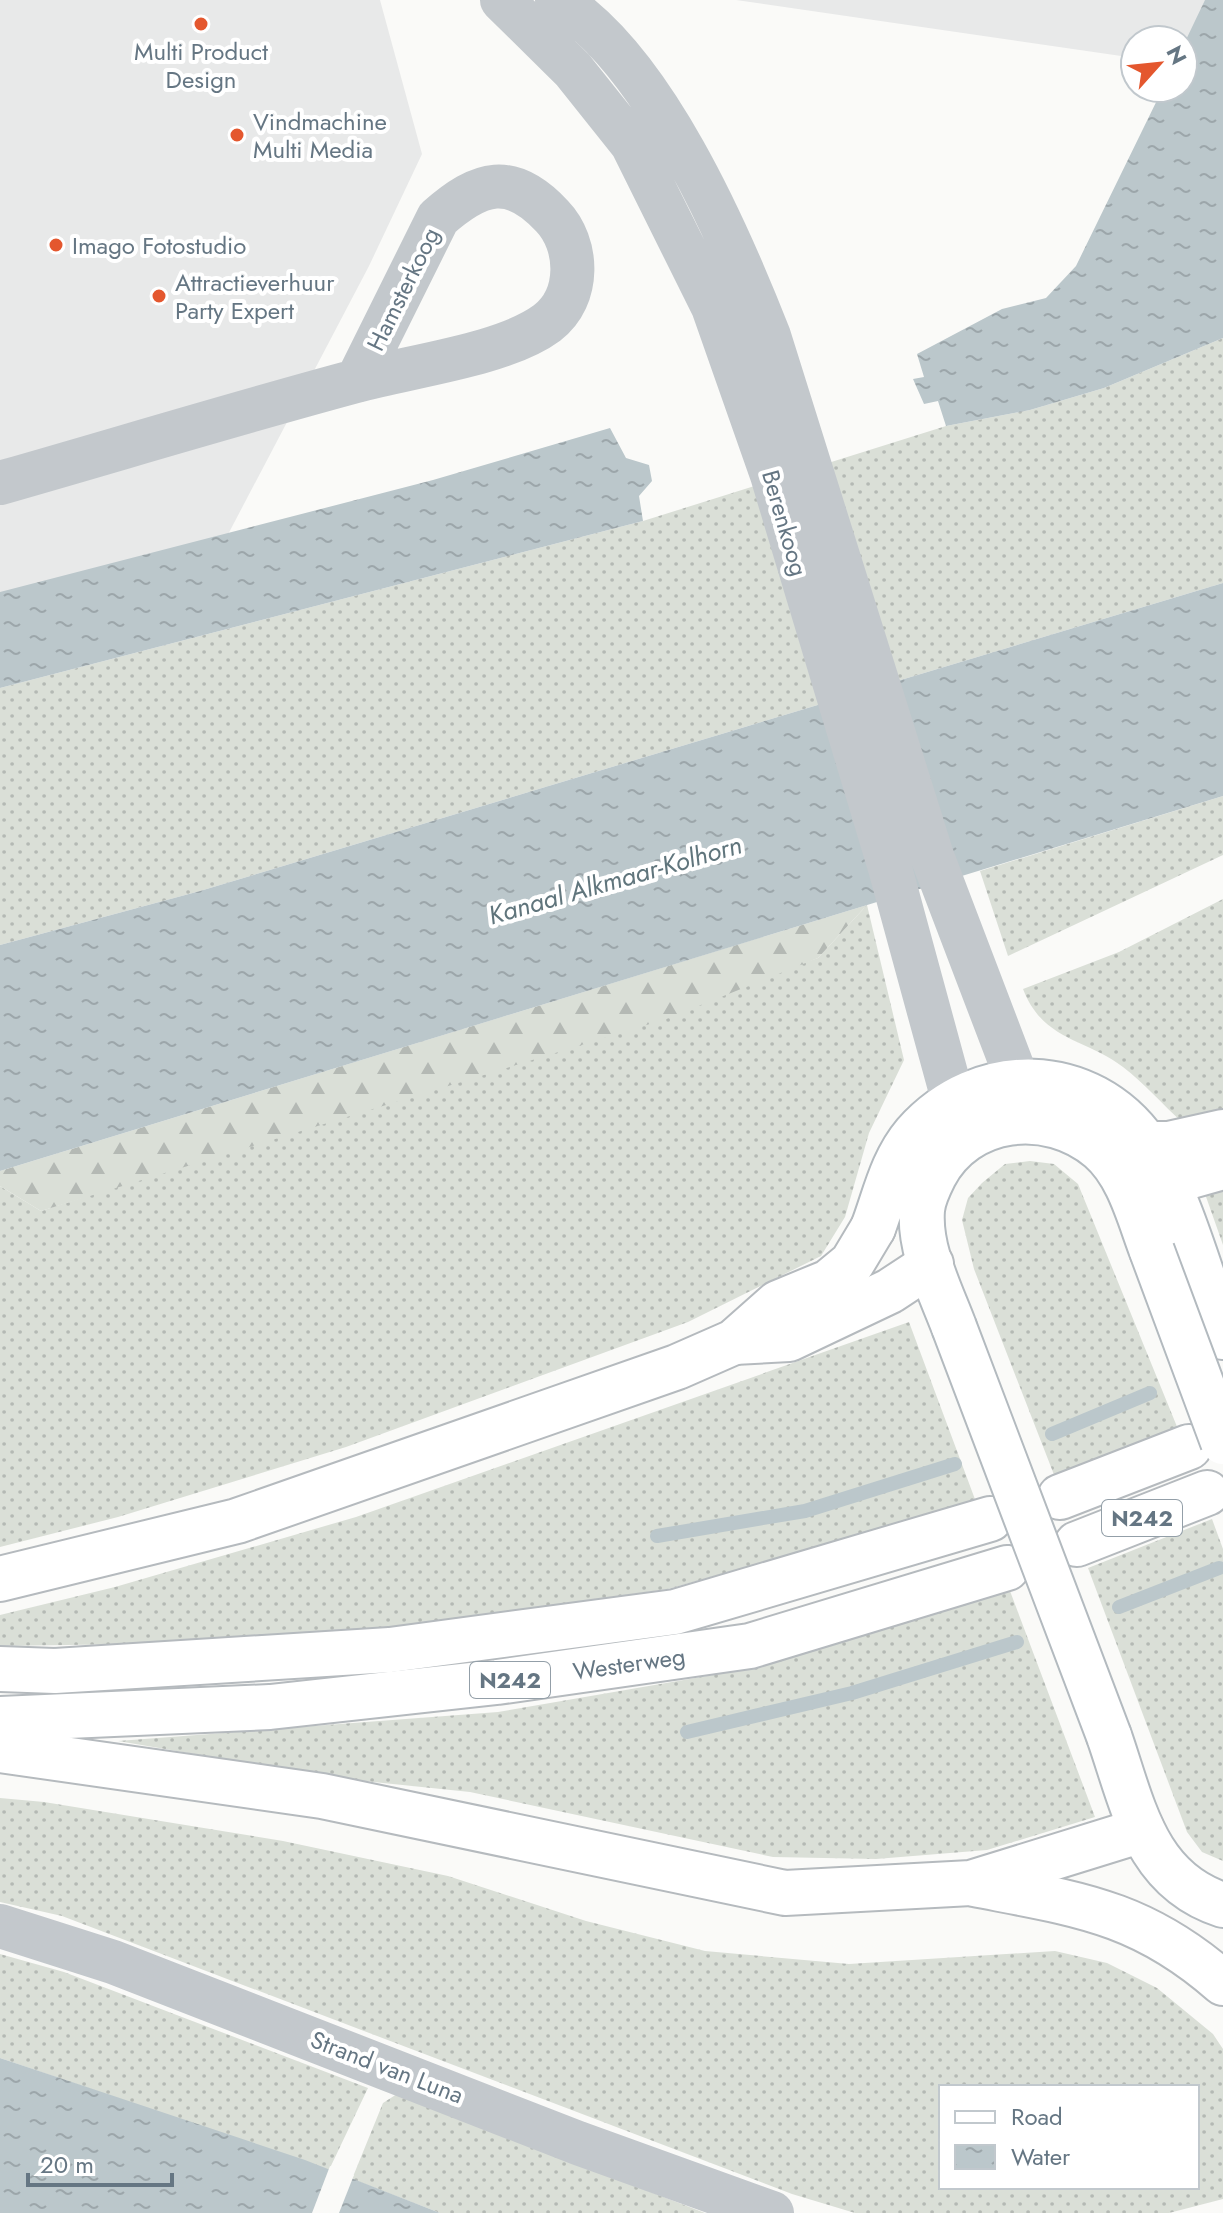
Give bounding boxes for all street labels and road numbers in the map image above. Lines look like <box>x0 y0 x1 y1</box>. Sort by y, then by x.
street label: Hamsterkoog <box>358 221 448 357</box>
street label: Berenkoog <box>753 466 817 580</box>
road number: N242 <box>1102 1500 1182 1536</box>
street label: Westerweg <box>571 1638 687 1689</box>
road number: N242 <box>470 1662 550 1698</box>
street label: Strand van Luna <box>306 2022 468 2112</box>

